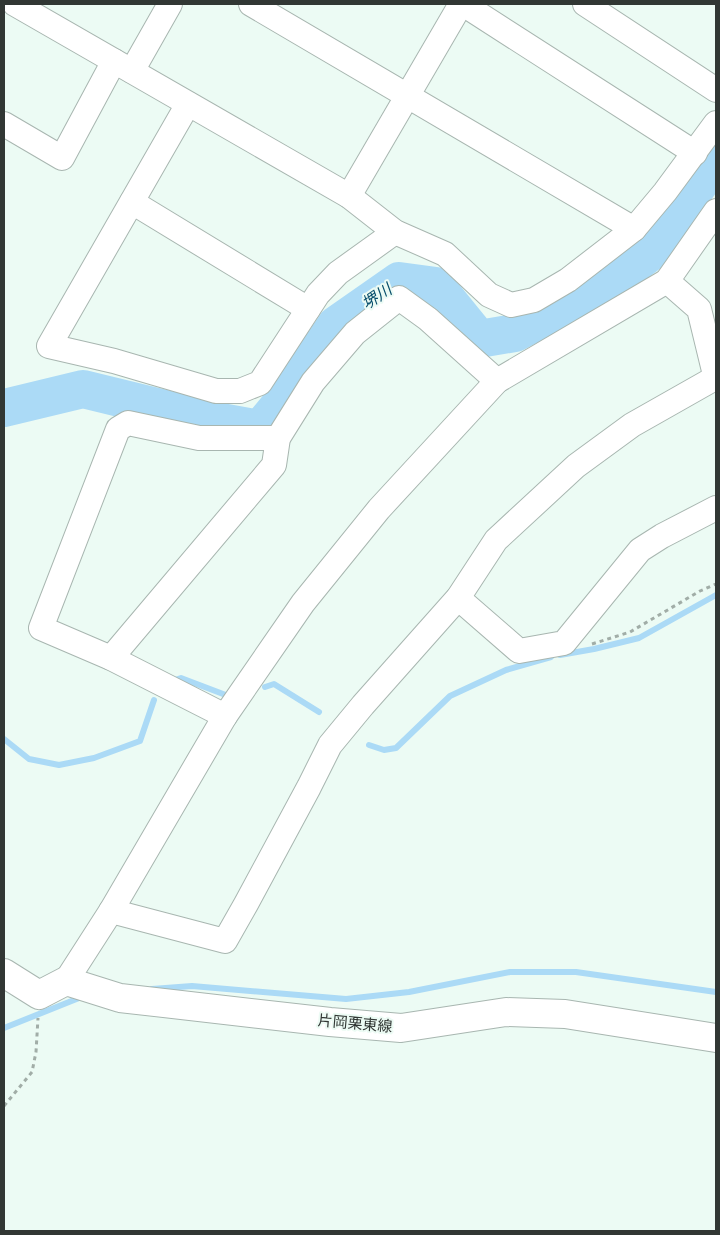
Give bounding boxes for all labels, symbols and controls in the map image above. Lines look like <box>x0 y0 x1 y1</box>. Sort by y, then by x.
water label: 堺川 <box>359 279 396 313</box>
street label: 片岡栗東線 <box>317 1012 393 1035</box>

